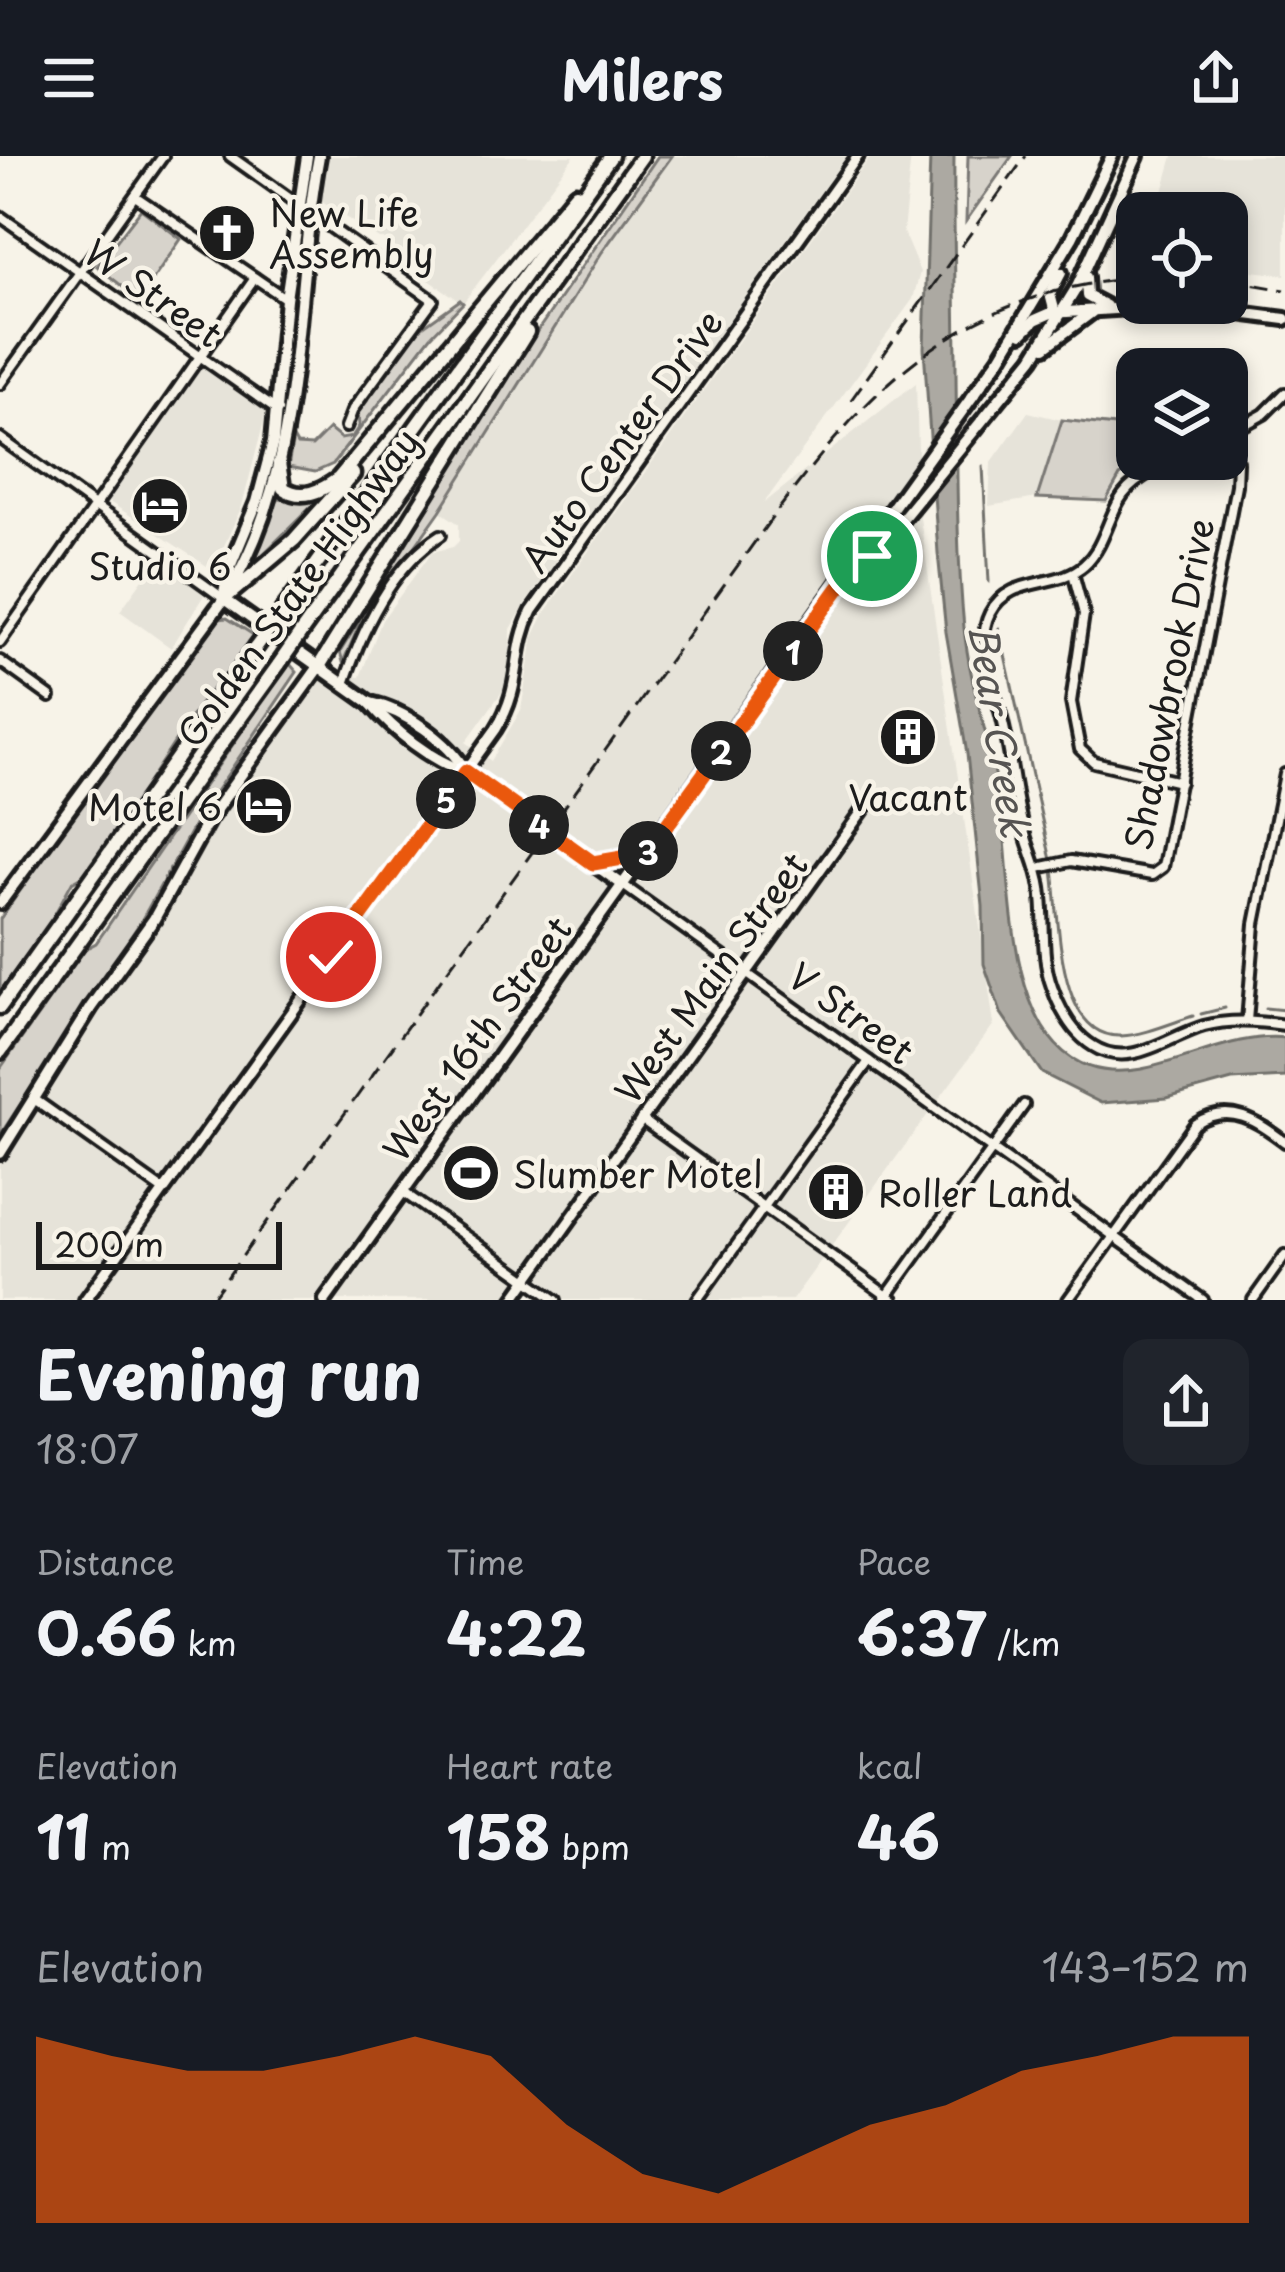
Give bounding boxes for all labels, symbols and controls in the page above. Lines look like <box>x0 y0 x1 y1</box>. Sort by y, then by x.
text: Milers <box>561 38 724 119</box>
icon: menu <box>36 45 102 111</box>
icon: share <box>1183 45 1249 111</box>
place label: New Life Assembly <box>269 185 434 280</box>
map controls <box>1116 192 1248 480</box>
button: locate <box>1116 192 1248 324</box>
church icon: New Life Assembly <box>196 202 258 264</box>
street label: W Street <box>74 225 234 359</box>
street label: Auto Center Drive <box>507 298 735 582</box>
button: layers <box>1116 348 1248 480</box>
street label: Golden State Highway <box>163 416 431 758</box>
hotel icon: Studio 6 <box>129 475 191 537</box>
pin <box>821 505 923 607</box>
street label: Shadowbrook Drive <box>1109 513 1227 855</box>
icon: arrive <box>839 523 905 589</box>
place label: Studio 6 <box>89 538 232 592</box>
water label: Bear Creek <box>955 620 1047 843</box>
pin: 1 <box>763 621 823 681</box>
text: 1 <box>785 626 801 676</box>
building icon: Vacant <box>877 706 939 768</box>
pin: 2 <box>691 721 751 781</box>
text: 2 <box>709 726 733 776</box>
pin: 5 <box>416 769 476 829</box>
place label: Vacant <box>848 769 968 823</box>
text: 5 <box>435 774 457 824</box>
hotel icon: Motel 6 <box>233 775 295 837</box>
place label: Motel 6 <box>88 779 222 833</box>
pin: 4 <box>509 795 569 855</box>
text: 4 <box>528 800 550 850</box>
pin: 3 <box>618 821 678 881</box>
text: 3 <box>637 826 659 876</box>
street label: West Main Street <box>600 840 820 1114</box>
street label: West 16th Street <box>369 904 583 1172</box>
pin <box>280 906 382 1008</box>
icon: check <box>298 924 364 990</box>
street label: V Street <box>778 948 926 1076</box>
sports icon: Slumber Motel <box>440 1142 502 1204</box>
place label: Slumber Motel <box>513 1146 762 1200</box>
building icon: Roller Land <box>805 1161 867 1223</box>
place label: Roller Land <box>878 1165 1072 1219</box>
scale bar <box>36 1216 282 1269</box>
text: 200 m <box>54 1218 164 1268</box>
text: Evening run <box>36 1323 422 1422</box>
button: share <box>1123 1339 1249 1465</box>
text: 18:07 <box>36 1418 139 1477</box>
text: Distance <box>36 1536 174 1586</box>
text: Time <box>446 1536 524 1586</box>
text: Pace <box>857 1536 931 1586</box>
text: 0.66 <box>36 1586 177 1676</box>
text: 4:22 <box>446 1586 586 1676</box>
text: 6:37 <box>857 1586 987 1676</box>
text: km <box>177 1617 237 1667</box>
text: /km <box>987 1617 1060 1667</box>
text: Elevation <box>36 1740 178 1790</box>
text: Heart rate <box>446 1740 613 1790</box>
text: kcal <box>857 1740 923 1790</box>
text: 11 <box>36 1790 90 1880</box>
text: 158 <box>446 1790 551 1880</box>
text: 46 <box>857 1790 940 1880</box>
text: m <box>90 1821 131 1871</box>
text: bpm <box>551 1821 630 1871</box>
text: Elevation <box>36 1936 204 1995</box>
text: 143–152 m <box>1042 1936 1249 1995</box>

